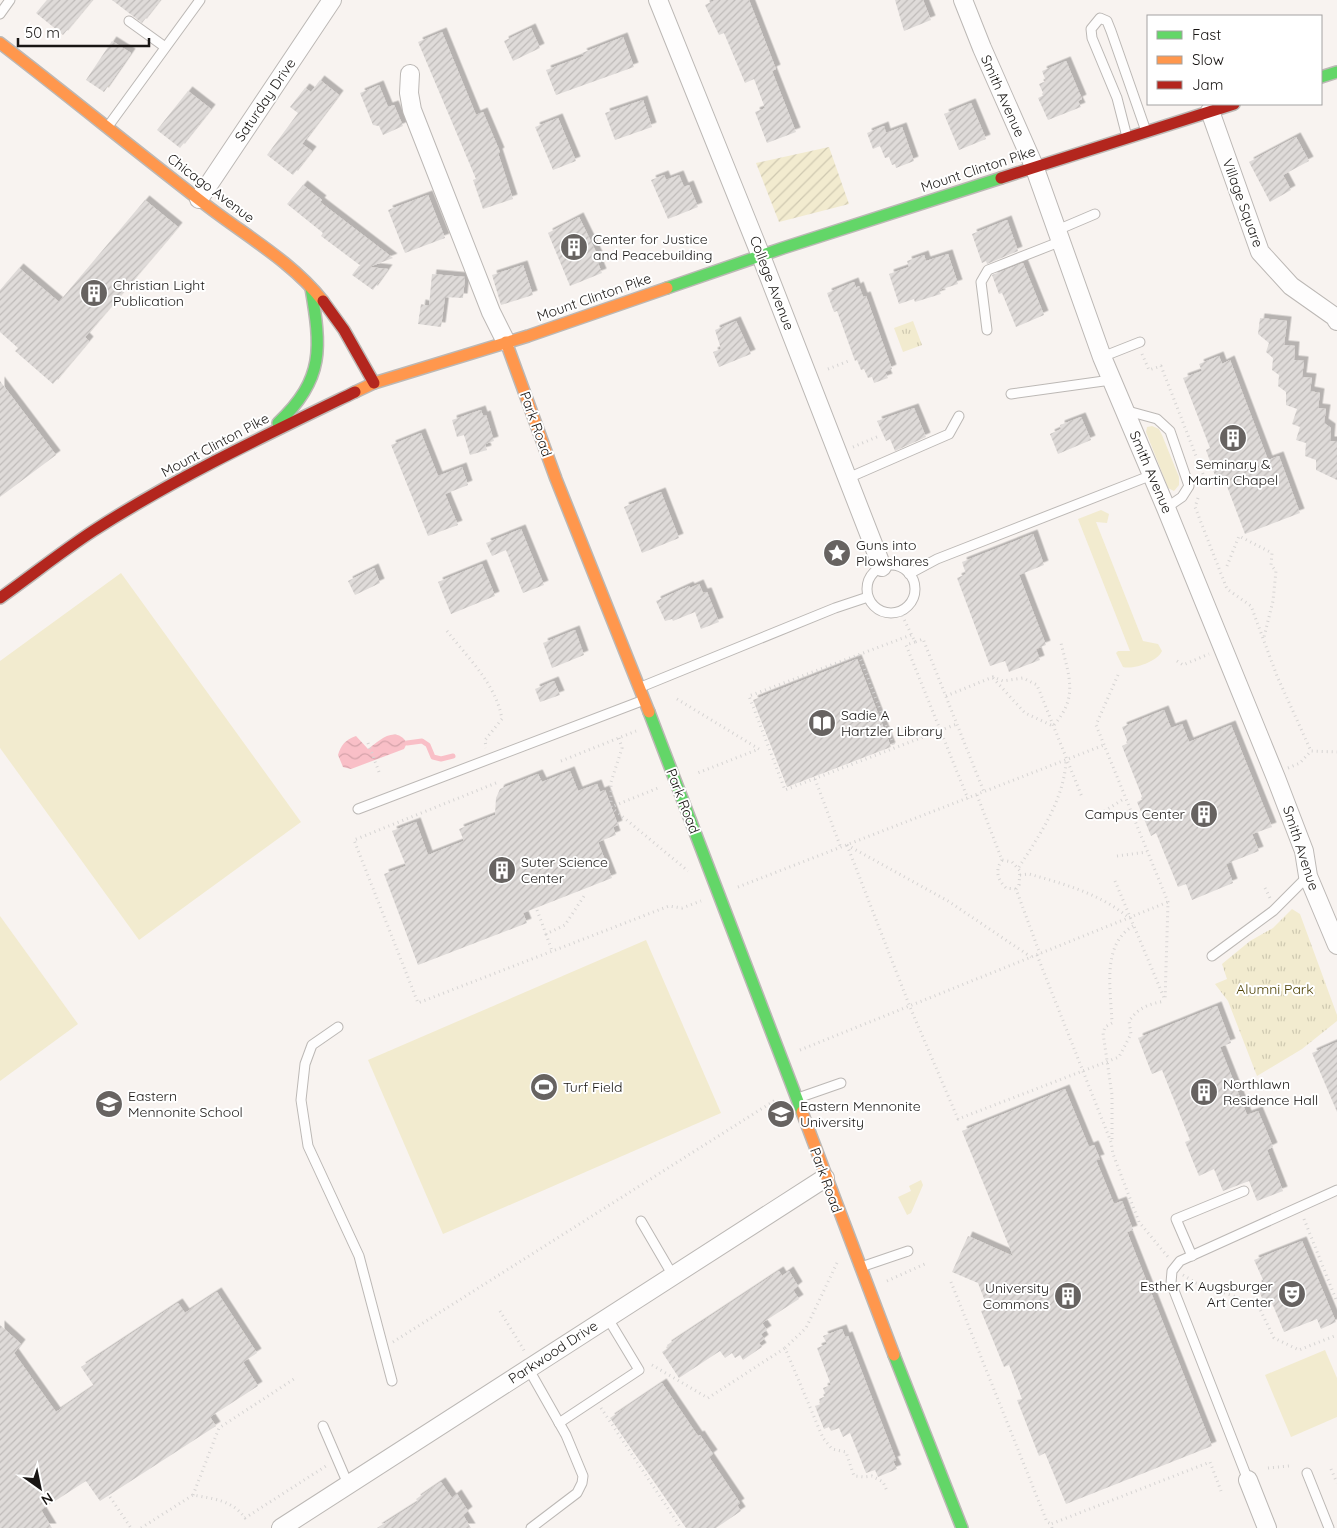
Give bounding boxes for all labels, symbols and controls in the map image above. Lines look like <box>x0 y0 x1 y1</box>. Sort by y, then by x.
scale bar <box>18 15 149 47</box>
legend <box>1147 15 1322 105</box>
text: 50 m <box>25 23 60 42</box>
text: Fast <box>1192 25 1221 44</box>
text: Slow <box>1192 50 1224 69</box>
street label: Smith Avenue <box>977 52 1029 140</box>
street label: Saturday Drive <box>231 55 300 145</box>
text: Jam <box>1192 75 1223 94</box>
street label: Mount Clinton Pike <box>918 142 1038 196</box>
street label: Chicago Avenue <box>164 149 258 227</box>
street label: Village Square <box>1219 156 1267 250</box>
place label: Center for Justice and Peacebuilding <box>593 230 713 264</box>
building icon: Center for Justice and Peacebuilding <box>559 232 589 262</box>
street label: College Avenue <box>746 233 798 333</box>
street label: Mount Clinton Pike <box>535 269 654 325</box>
place label: Christian Light Publication <box>113 276 205 310</box>
building icon: Christian Light Publication <box>79 278 109 308</box>
street label: Park Road <box>516 389 556 459</box>
street label: Mount Clinton Pike <box>158 409 272 481</box>
building icon: Seminary & Martin Chapel <box>1218 423 1248 453</box>
street label: Smith Avenue <box>1126 428 1177 516</box>
place label: Seminary & Martin Chapel <box>1188 455 1278 489</box>
place label: Guns into Plowshares <box>856 536 929 570</box>
place icon: Guns into Plowshares <box>822 538 852 568</box>
place label: Sadie A Hartzler Library <box>841 706 943 740</box>
library icon: Sadie A Hartzler Library <box>807 708 837 738</box>
street label: Park Road <box>662 766 704 836</box>
building icon: Campus Center <box>1189 799 1219 829</box>
street label: Smith Avenue <box>1279 803 1323 893</box>
place label: Campus Center <box>1085 805 1186 823</box>
place label: Suter Science Center <box>521 853 608 887</box>
building icon: Suter Science Center <box>487 855 517 885</box>
park label: Alumni Park <box>1236 980 1314 998</box>
sports icon: Turf Field <box>529 1072 559 1102</box>
place label: Northlawn Residence Hall <box>1223 1075 1318 1109</box>
building icon: Northlawn Residence Hall <box>1189 1077 1219 1107</box>
place label: Turf Field <box>563 1078 622 1096</box>
place label: Eastern Mennonite School <box>128 1087 243 1121</box>
school or university icon: Eastern Mennonite School <box>94 1089 124 1119</box>
place label: Eastern Mennonite University <box>800 1097 921 1131</box>
school or university icon: Eastern Mennonite University <box>766 1099 796 1129</box>
street label: Park Road <box>806 1145 846 1215</box>
place label: Esther K Augsburger Art Center <box>1140 1277 1274 1311</box>
place label: University Commons <box>983 1279 1049 1313</box>
theatre icon: Esther K Augsburger Art Center <box>1277 1279 1307 1309</box>
building icon: University Commons <box>1053 1281 1083 1311</box>
street label: Parkwood Drive <box>505 1316 601 1388</box>
north arrow <box>15 1463 65 1513</box>
text: N <box>38 1489 56 1509</box>

